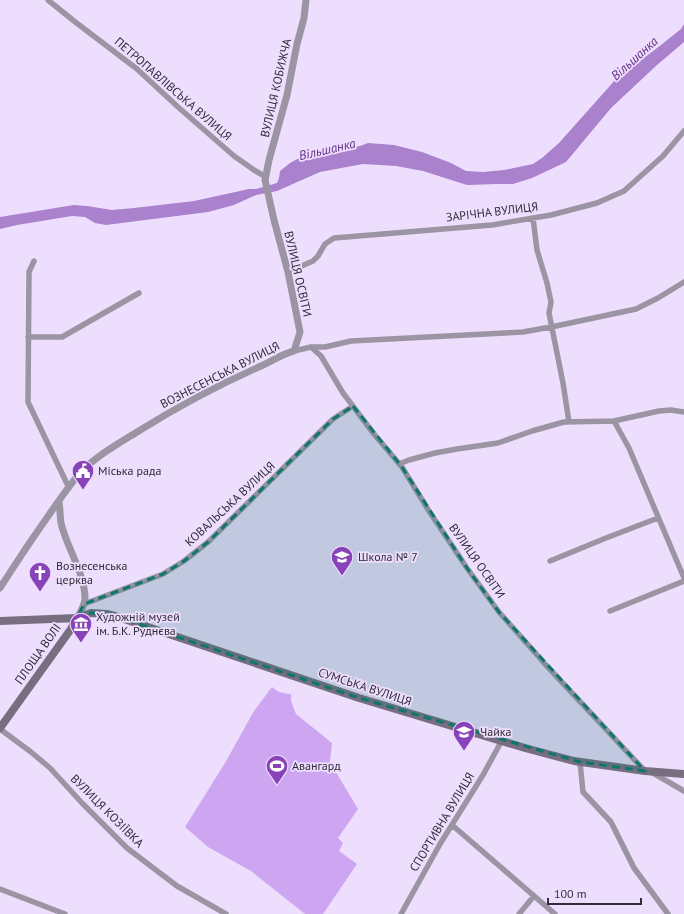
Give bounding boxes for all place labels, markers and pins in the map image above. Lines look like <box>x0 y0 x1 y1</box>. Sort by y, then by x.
public building icon: Міська рада <box>70 458 96 491</box>
place label: Міська рада <box>98 463 162 478</box>
school or university icon: Школа № 7 <box>329 544 355 577</box>
place label: Школа № 7 <box>358 549 418 564</box>
place label: Вознесенська церква <box>56 558 128 587</box>
church icon: Вознесенська церква <box>27 560 53 593</box>
place label: Художній музей ім. Б.К. Руднєва <box>96 609 180 638</box>
museum icon: Художній музей ім. Б.К. Руднєва <box>68 611 94 644</box>
school or university icon: Чайка <box>451 719 477 752</box>
place label: Чайка <box>480 724 512 739</box>
sports icon: Авангард <box>264 753 290 786</box>
place label: Авангард <box>292 758 341 773</box>

